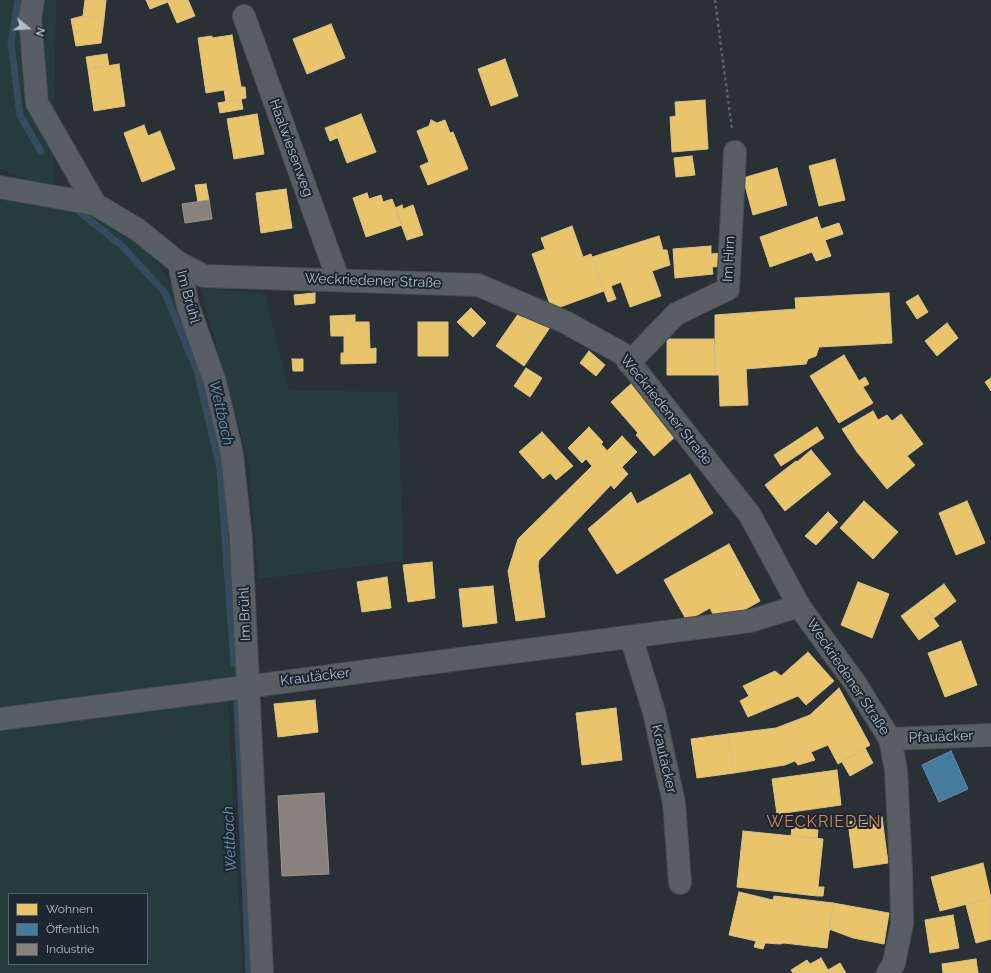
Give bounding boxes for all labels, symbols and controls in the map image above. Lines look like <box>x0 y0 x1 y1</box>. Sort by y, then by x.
north arrow <box>8 8 48 48</box>
text: N <box>32 26 47 38</box>
street label: Haalwiesenweg <box>266 97 316 199</box>
street label: Im Hirn <box>719 235 739 283</box>
street label: Im Brühl <box>173 269 203 325</box>
street label: Weckriedener Straße <box>304 270 442 292</box>
street label: Weckriedener Straße <box>617 352 715 468</box>
water label: Wettbach <box>205 379 237 447</box>
street label: Im Brühl <box>236 587 254 641</box>
street label: Weckriedener Straße <box>803 616 893 738</box>
street label: Krautäcker <box>279 664 351 690</box>
street label: Krautäcker <box>648 723 680 795</box>
street label: Pfauäcker <box>908 727 974 747</box>
water label: Wettbach <box>219 806 241 872</box>
district label: WECKRIEDEN <box>766 812 882 832</box>
legend <box>8 893 148 965</box>
text: Wohnen <box>46 902 93 916</box>
text: Öffentlich <box>46 922 99 936</box>
text: Industrie <box>46 942 94 956</box>

